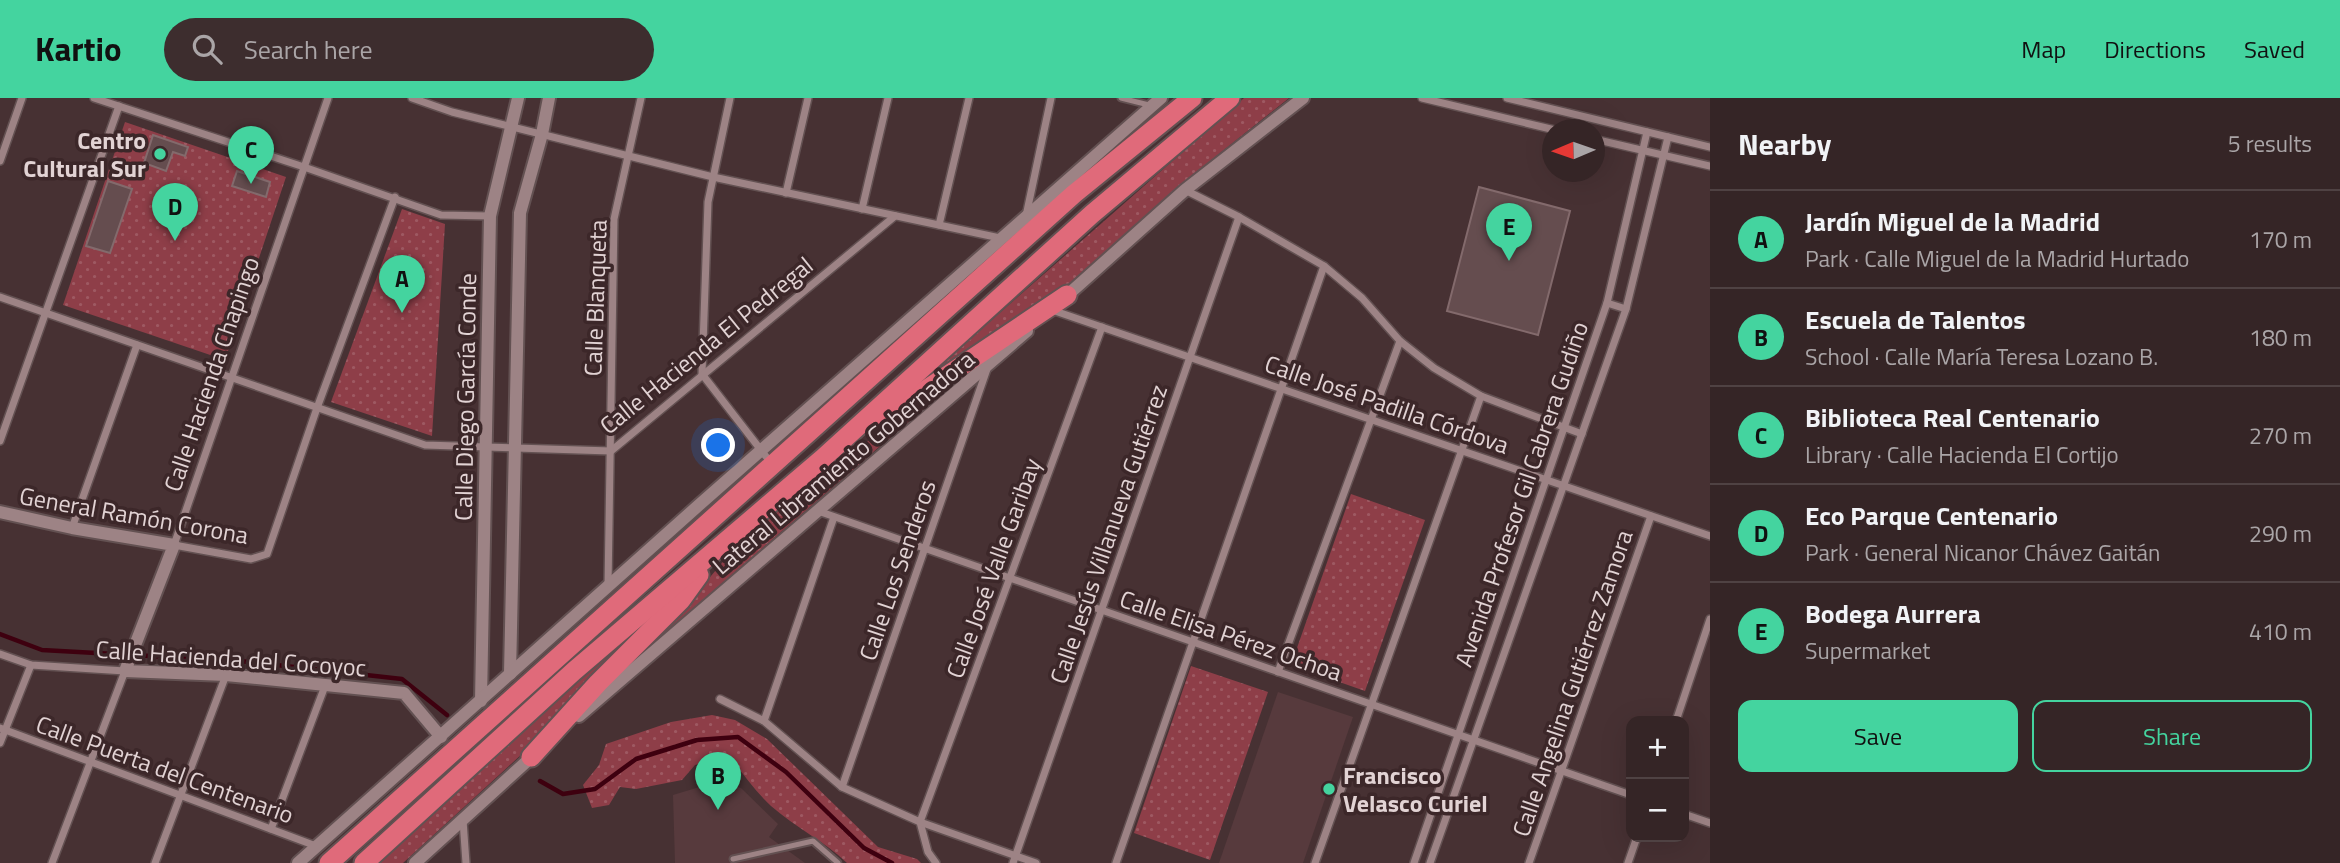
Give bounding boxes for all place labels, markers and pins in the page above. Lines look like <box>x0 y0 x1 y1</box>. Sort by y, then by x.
place label: Centro Cultural Sur <box>23 122 146 186</box>
pin: C <box>228 126 274 184</box>
marker: Centro Cultural Sur <box>152 146 168 162</box>
pin: D <box>152 183 198 241</box>
pin: E <box>1486 203 1532 261</box>
pin: A <box>379 255 425 313</box>
pin: B <box>695 752 741 810</box>
place label: Francisco Velasco Curiel <box>1343 757 1488 821</box>
marker: Francisco Velasco Curiel <box>1321 781 1337 797</box>

